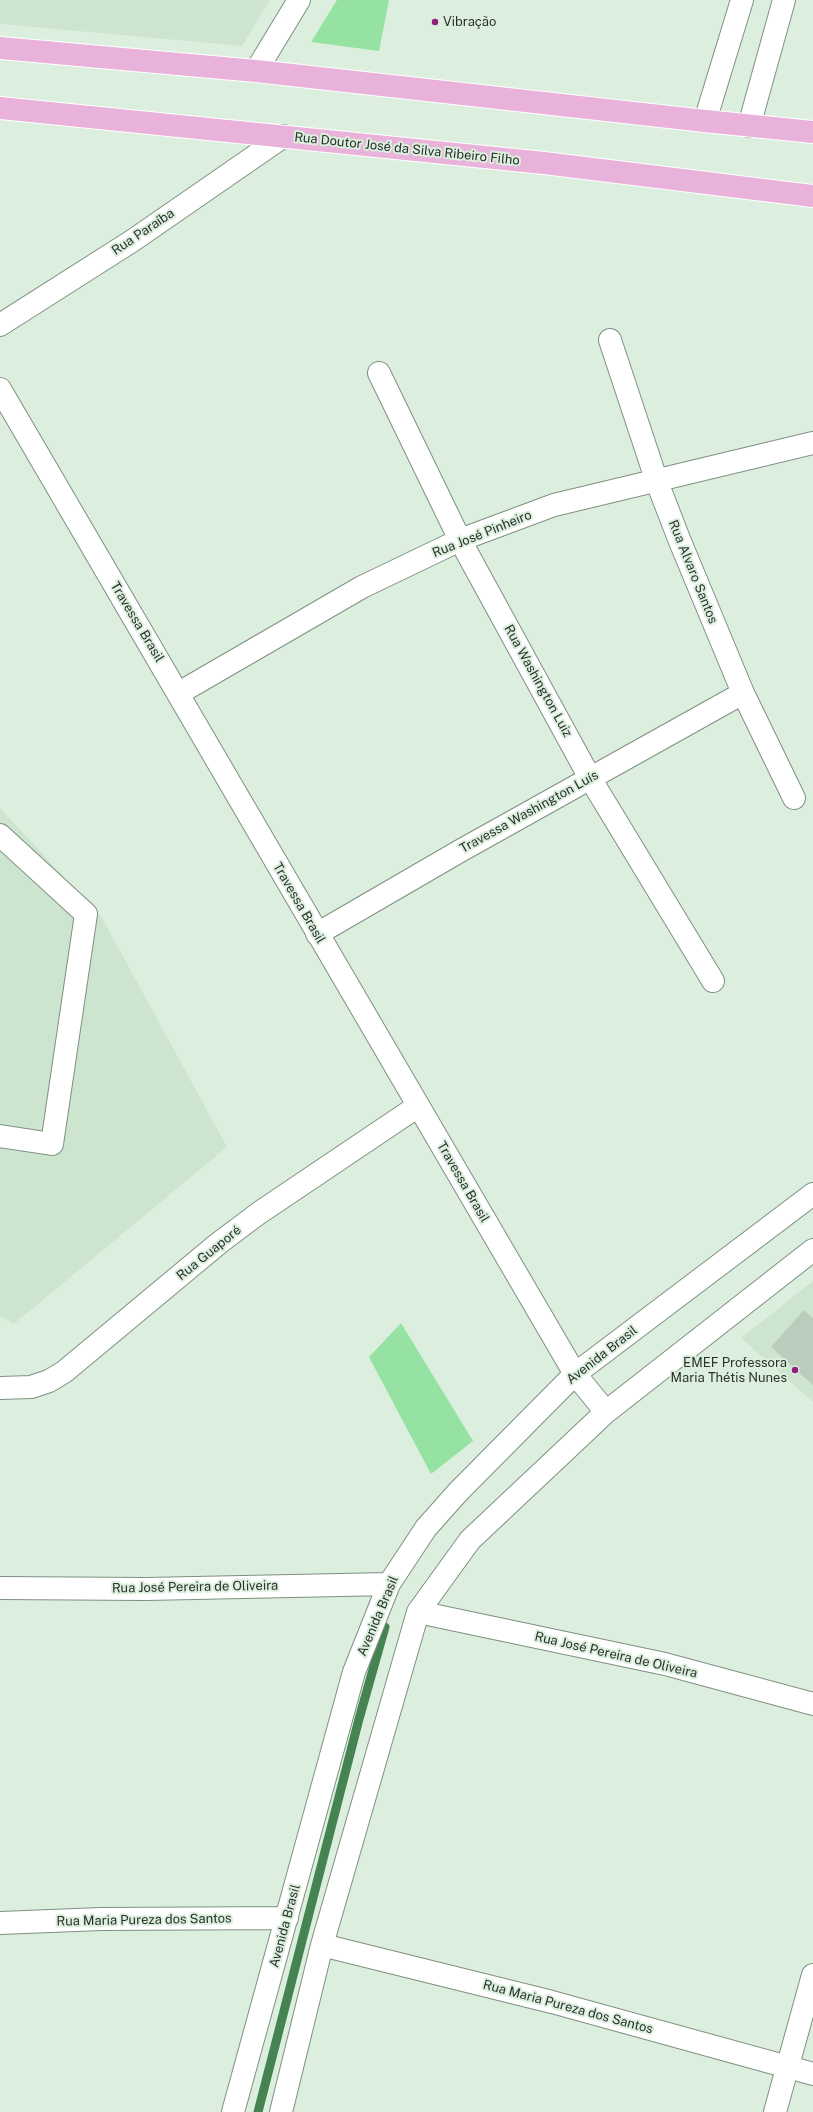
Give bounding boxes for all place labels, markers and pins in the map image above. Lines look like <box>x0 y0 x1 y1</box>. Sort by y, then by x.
place label: Vibração <box>443 14 496 30</box>
marker: Vibração <box>430 17 440 27</box>
place label: EMEF Professora Maria Thétis Nunes <box>671 1355 787 1386</box>
marker: EMEF Professora Maria Thétis Nunes <box>790 1365 800 1375</box>

